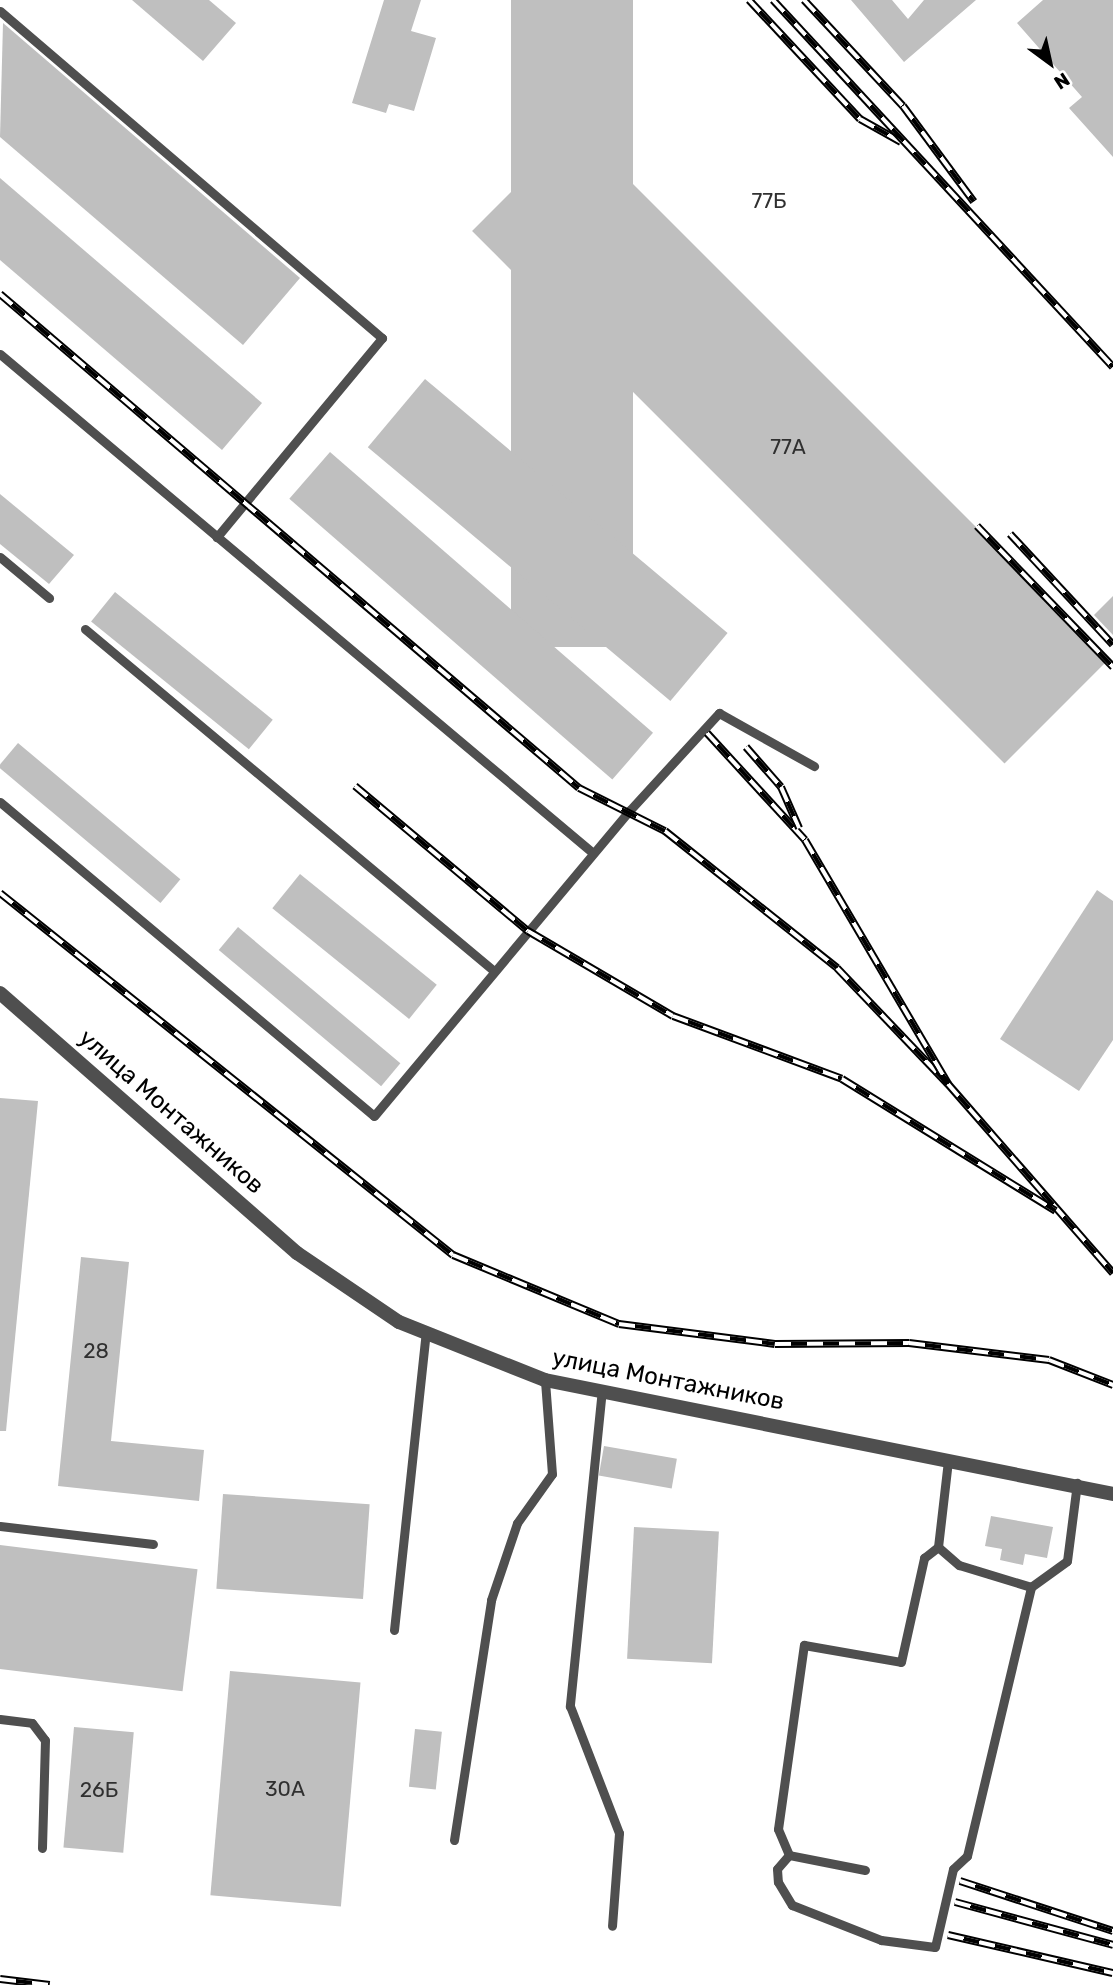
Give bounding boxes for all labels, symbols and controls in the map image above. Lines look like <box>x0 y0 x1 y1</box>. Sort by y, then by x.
north arrow <box>1015 28 1085 98</box>
text: N <box>1050 68 1074 94</box>
house number: 77Б <box>752 188 786 214</box>
house number: 77А <box>770 434 806 460</box>
street label: улица Монтажников <box>73 1024 269 1200</box>
house number: 28 <box>83 1338 109 1364</box>
street label: улица Монтажников <box>550 1343 786 1417</box>
house number: 30А <box>265 1776 305 1802</box>
house number: 26Б <box>80 1777 118 1803</box>

